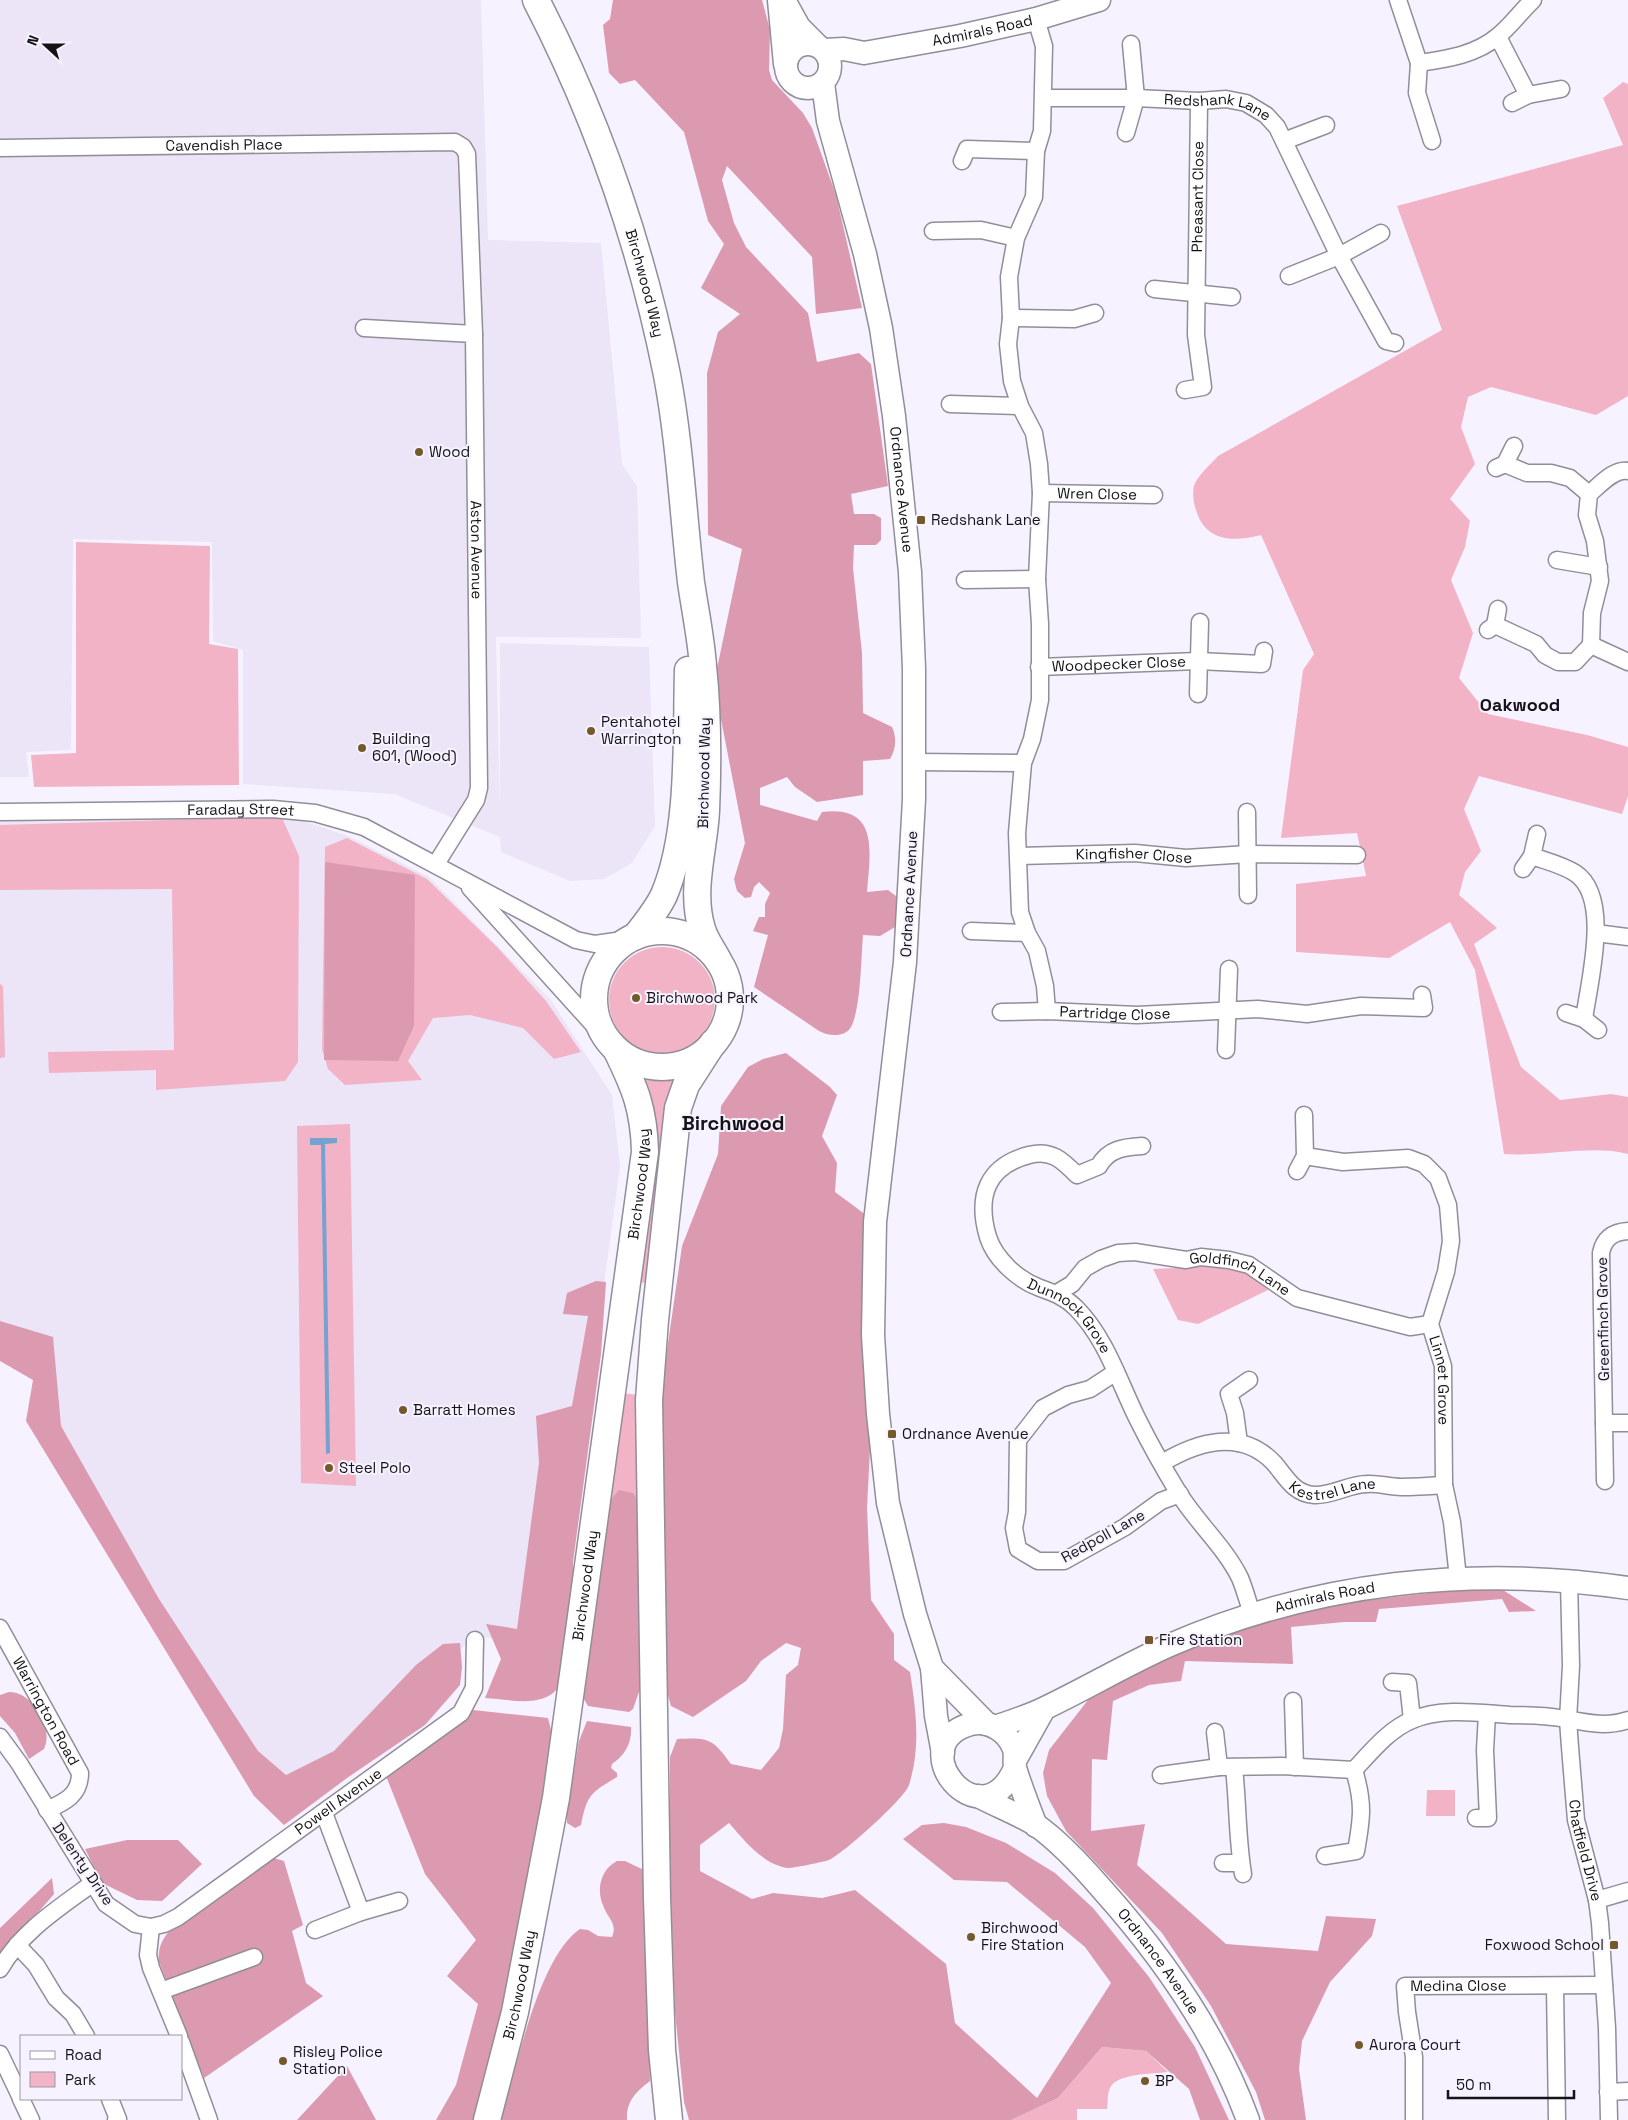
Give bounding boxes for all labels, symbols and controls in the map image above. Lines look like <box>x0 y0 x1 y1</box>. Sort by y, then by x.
street label: Admirals Road <box>931 10 1034 50</box>
north arrow <box>20 20 70 70</box>
text: N <box>23 33 43 48</box>
street label: Redshank Lane <box>1164 89 1275 125</box>
street label: Cavendish Place <box>165 134 283 155</box>
street label: Pheasant Close <box>1187 141 1207 253</box>
street label: Birchwood Way <box>621 226 669 339</box>
street label: Ordnance Avenue <box>886 426 918 554</box>
place label: Wood <box>429 442 470 461</box>
marker: Wood <box>413 446 425 458</box>
street label: Wren Close <box>1057 483 1137 504</box>
street label: Aston Avenue <box>467 500 487 600</box>
place label: Redshank Lane <box>931 510 1041 529</box>
marker: Redshank Lane <box>915 514 927 526</box>
street label: Woodpecker Close <box>1052 651 1186 676</box>
district label: Oakwood <box>1480 693 1560 716</box>
place label: Pentahotel Warrington <box>601 712 682 748</box>
street label: Birchwood Way <box>693 717 714 829</box>
marker: Pentahotel Warrington <box>585 725 597 737</box>
place label: Building 601, (Wood) <box>372 729 457 766</box>
marker: Building 601, (Wood) <box>356 742 368 754</box>
street label: Faraday Street <box>187 799 296 820</box>
street label: Ordnance Avenue <box>896 830 921 958</box>
street label: Kingfisher Close <box>1075 843 1193 867</box>
place label: Birchwood Park <box>646 988 758 1007</box>
marker: Birchwood Park <box>630 992 642 1004</box>
street label: Partridge Close <box>1059 1002 1171 1024</box>
district label: Birchwood <box>681 1110 785 1136</box>
street label: Birchwood Way <box>623 1128 655 1241</box>
street label: Goldfinch Lane <box>1187 1247 1294 1300</box>
street label: Greenfinch Grove <box>1592 1257 1613 1381</box>
street label: Dunnock Grove <box>1024 1274 1116 1357</box>
street label: Linnet Grove <box>1425 1333 1453 1425</box>
place label: Barratt Homes <box>413 1400 516 1419</box>
marker: Barratt Homes <box>397 1404 409 1416</box>
place label: Ordnance Avenue <box>902 1424 1029 1443</box>
marker: Ordnance Avenue <box>886 1428 898 1440</box>
place label: Steel Polo <box>339 1458 411 1477</box>
marker: Steel Polo <box>323 1462 335 1474</box>
street label: Kestrel Lane <box>1285 1474 1376 1504</box>
street label: Redpoll Lane <box>1057 1505 1148 1566</box>
street label: Birchwood Way <box>568 1529 602 1642</box>
street label: Admirals Road <box>1272 1577 1376 1617</box>
place label: Fire Station <box>1159 1630 1242 1649</box>
marker: Fire Station <box>1143 1634 1155 1646</box>
street label: Warrington Road <box>9 1653 84 1769</box>
street label: Powell Avenue <box>291 1763 385 1839</box>
street label: Chatfield Drive <box>1565 1799 1607 1903</box>
street label: Delenty Drive <box>49 1819 118 1909</box>
street label: Ordnance Avenue <box>1114 1904 1204 2018</box>
place label: Birchwood Fire Station <box>981 1918 1064 1954</box>
street label: Birchwood Way <box>498 1928 539 2042</box>
marker: Birchwood Fire Station <box>965 1931 977 1943</box>
place label: Foxwood School <box>1485 1935 1604 1954</box>
marker: Foxwood School <box>1608 1939 1620 1951</box>
street label: Medina Close <box>1410 1975 1507 1995</box>
legend <box>20 2035 182 2100</box>
place label: Aurora Court <box>1369 2035 1461 2054</box>
marker: Aurora Court <box>1353 2039 1365 2051</box>
place label: Risley Police Station <box>293 2042 383 2078</box>
text: Road <box>65 2045 102 2064</box>
marker: Risley Police Station <box>277 2055 289 2067</box>
scale bar <box>1448 2068 1574 2100</box>
text: Park <box>65 2070 96 2089</box>
place label: BP <box>1155 2071 1174 2090</box>
marker: BP <box>1139 2075 1151 2087</box>
text: 50 m <box>1456 2075 1491 2094</box>

